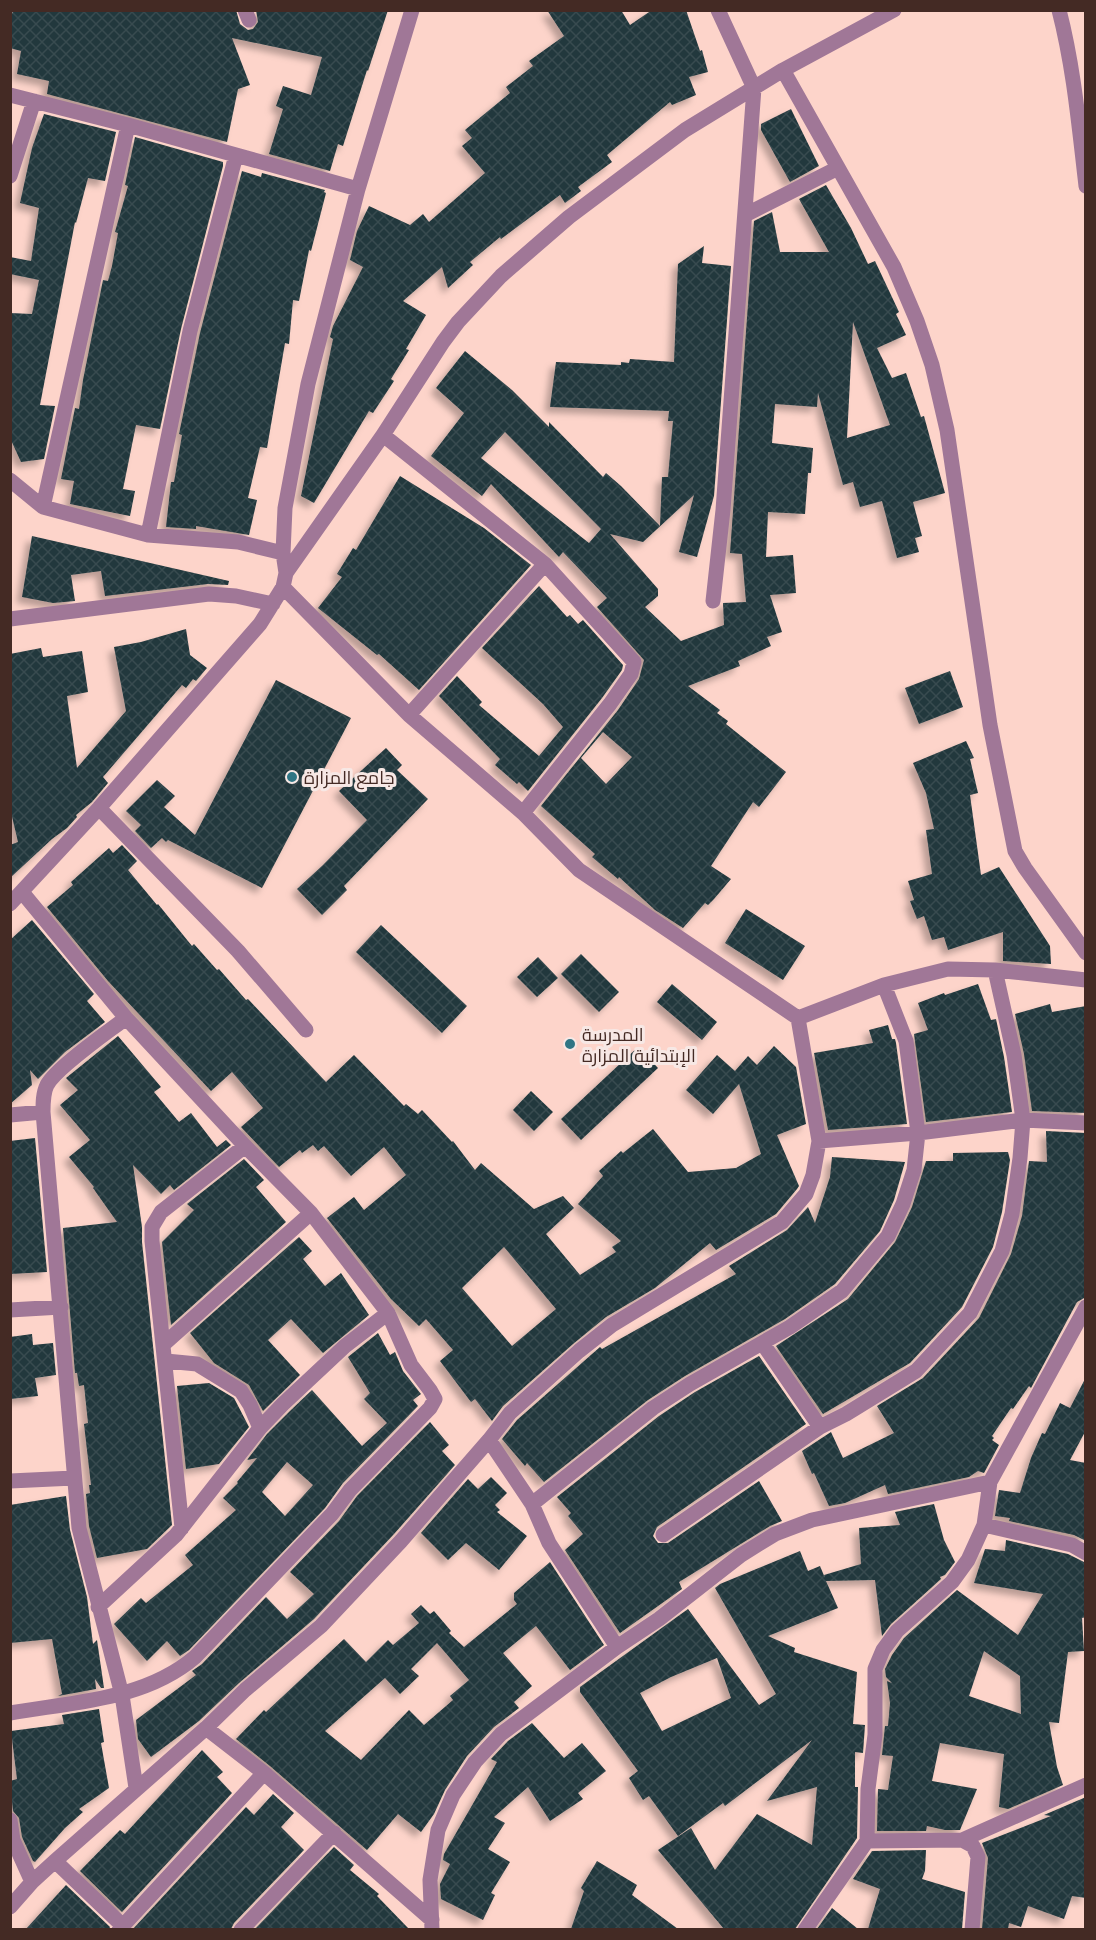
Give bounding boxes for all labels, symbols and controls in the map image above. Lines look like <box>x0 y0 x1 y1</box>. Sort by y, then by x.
place label: جامع المزارة <box>304 766 394 790</box>
marker: جامع المزارة <box>285 770 299 784</box>
place label: المدرسة الإبتدائية المزارة <box>582 1023 696 1067</box>
marker: المدرسة الإبتدائية المزارة <box>563 1037 577 1051</box>

